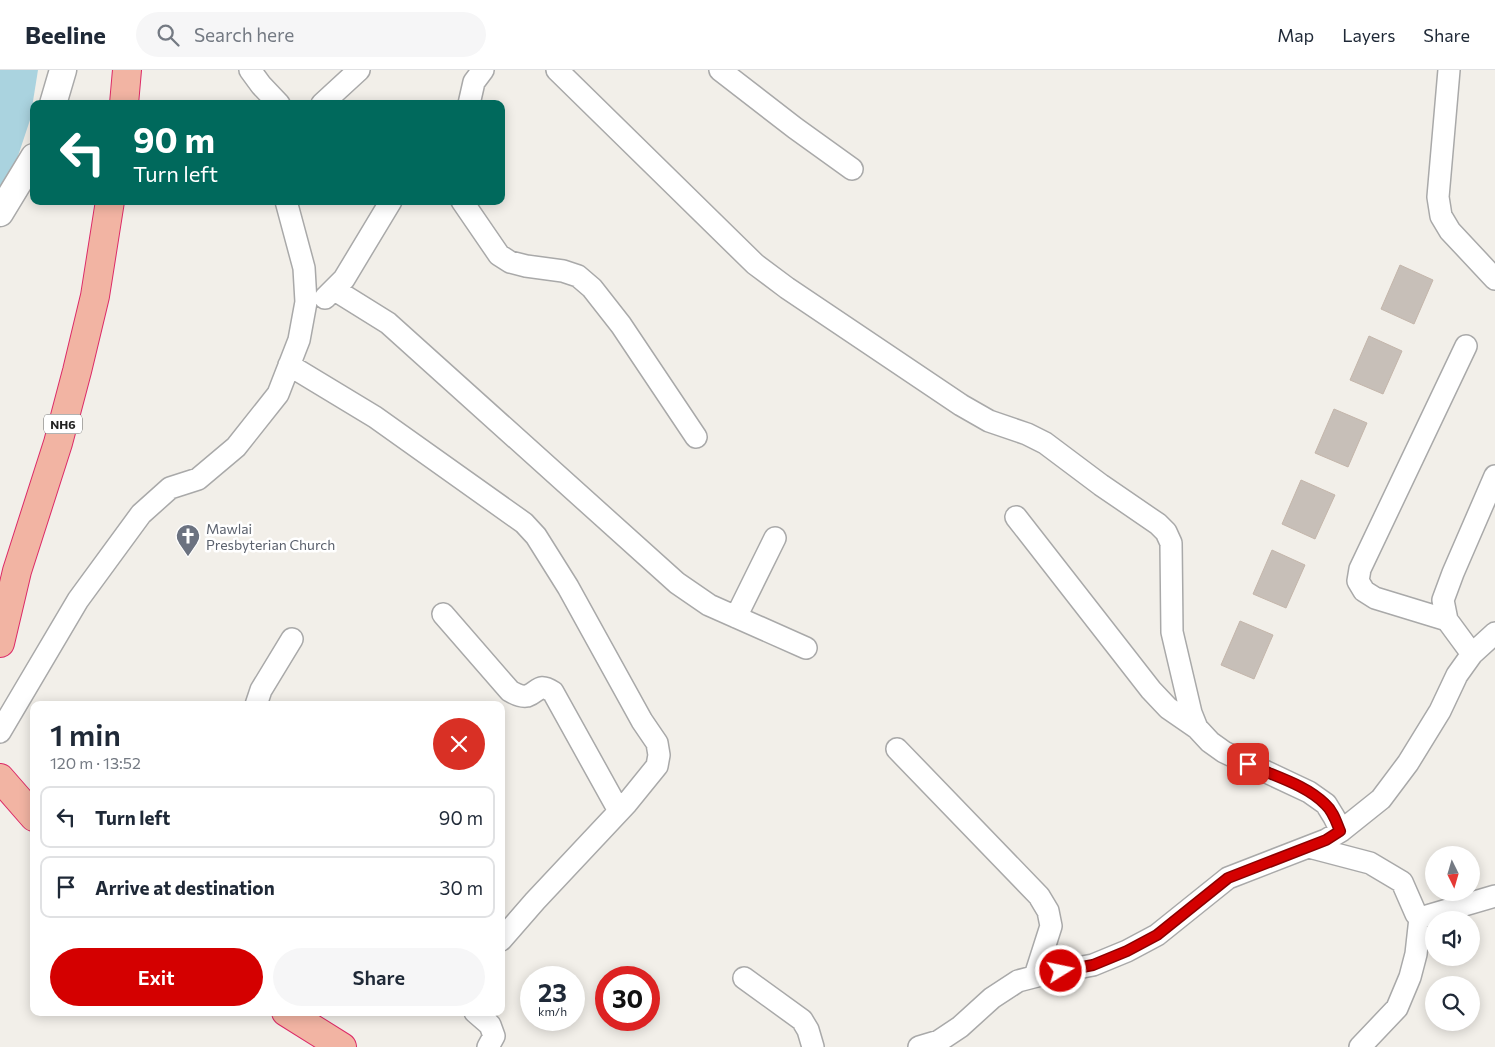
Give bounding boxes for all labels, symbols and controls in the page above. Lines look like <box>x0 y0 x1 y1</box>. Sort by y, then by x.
search box <box>136 12 486 57</box>
text: Beeline <box>25 20 106 49</box>
icon: search <box>154 21 182 49</box>
text: Search here <box>194 23 294 46</box>
text: Map <box>1277 24 1314 46</box>
text: Layers <box>1342 24 1395 46</box>
text: Share <box>1423 24 1470 46</box>
text: 90 m <box>133 117 215 160</box>
icon: left <box>50 120 115 185</box>
text: Turn left <box>133 160 218 187</box>
road number: NH6 <box>44 414 82 434</box>
place label: Mawlai Presbyterian Church <box>206 520 335 553</box>
church icon: Mawlai Presbyterian Church <box>175 523 201 557</box>
text: 1 min <box>50 715 121 752</box>
button: close <box>433 718 485 770</box>
pin <box>1227 743 1269 785</box>
icon: arrive <box>1234 750 1262 778</box>
text: 120 m · 13:52 <box>50 753 141 772</box>
icon: left <box>52 803 80 831</box>
text: Turn left <box>95 806 170 829</box>
text: 90 m <box>439 806 483 829</box>
north arrow <box>1425 846 1480 901</box>
map controls <box>1425 846 1480 1031</box>
icon: arrive <box>52 873 80 901</box>
text: Arrive at destination <box>95 876 275 899</box>
text: 30 m <box>440 876 483 899</box>
button: sound <box>1425 911 1480 966</box>
position arrow <box>1034 944 1086 996</box>
button: Exit <box>50 948 263 1006</box>
button: Share <box>273 948 485 1006</box>
speed limit sign: 30 <box>595 966 660 1031</box>
button: search <box>1425 976 1480 1031</box>
text: 23 <box>538 977 567 1007</box>
text: km/h <box>538 1004 567 1018</box>

